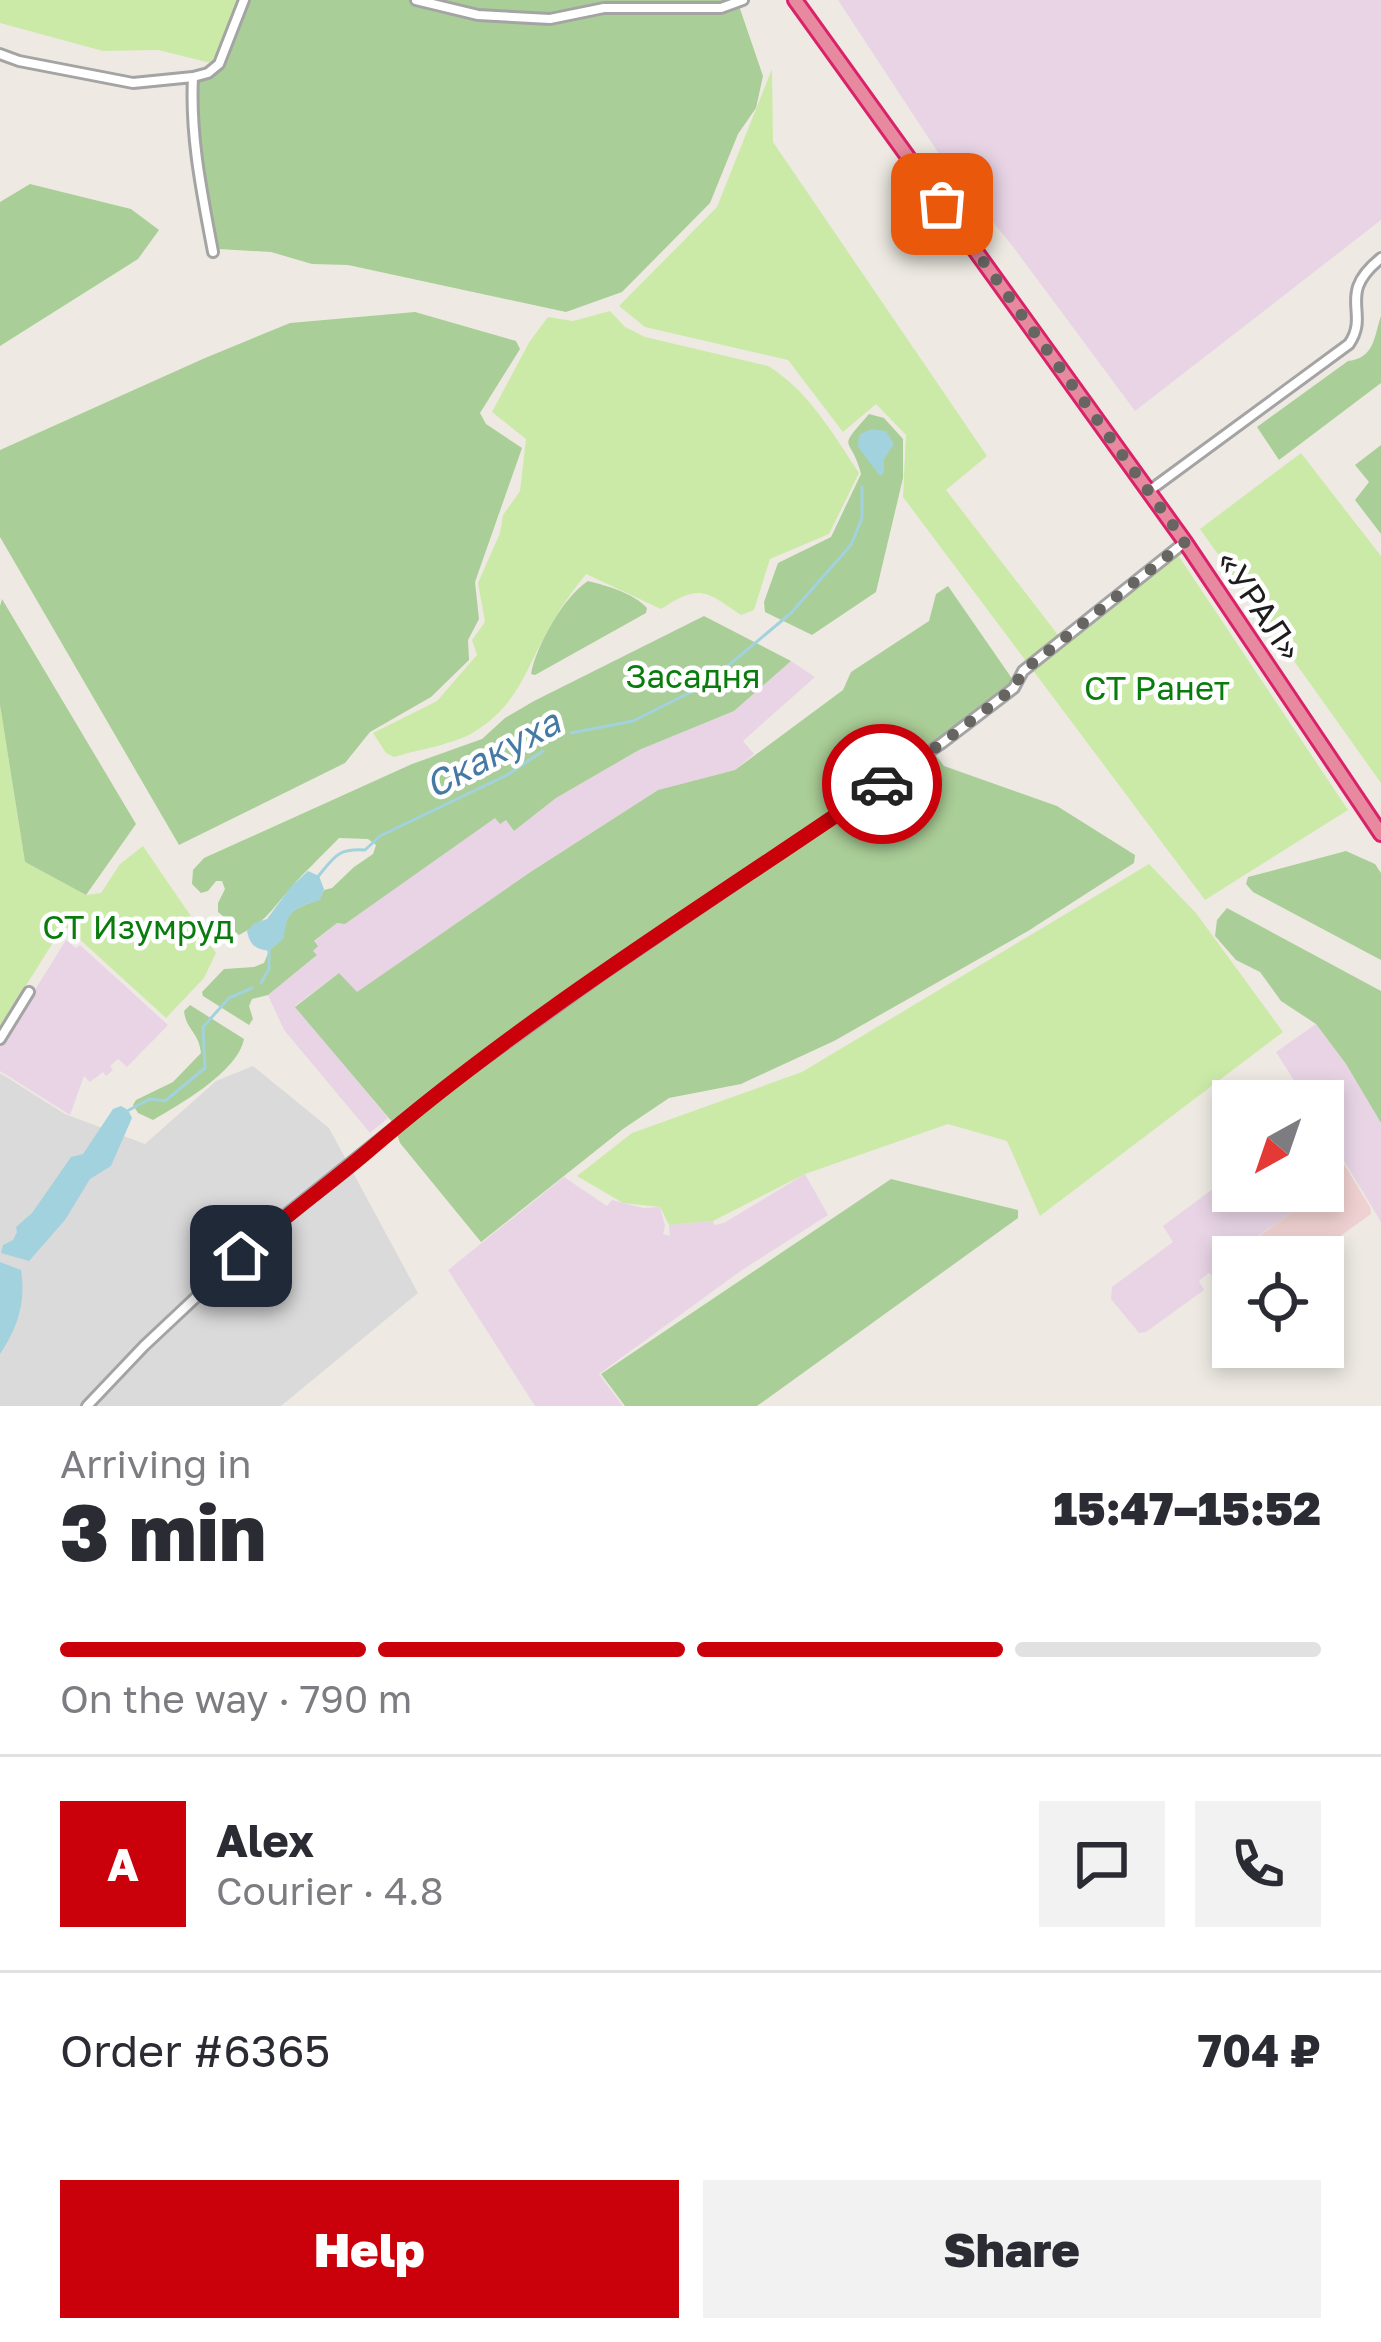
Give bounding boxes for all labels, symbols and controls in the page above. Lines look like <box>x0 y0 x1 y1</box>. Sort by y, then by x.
pin <box>891 153 993 255</box>
icon: bag <box>909 171 975 237</box>
street label: «УРАЛ» <box>1209 543 1311 667</box>
park label: Засадня <box>625 656 761 695</box>
park label: СТ Ранет <box>1084 668 1230 707</box>
water label: Скакуха <box>417 699 568 806</box>
courier <box>822 724 942 844</box>
icon: car <box>849 751 915 817</box>
park label: СТ Изумруд <box>42 907 234 946</box>
north arrow <box>1212 1080 1344 1212</box>
map controls <box>1212 1080 1344 1368</box>
pin <box>190 1205 292 1307</box>
icon: home <box>208 1223 274 1289</box>
button: locate <box>1212 1236 1344 1368</box>
text: Arriving in <box>60 1440 251 1487</box>
text: 15:47–15:52 <box>1054 1481 1321 1535</box>
text: 3 min <box>60 1485 266 1578</box>
text: On the way · 790 m <box>60 1675 412 1722</box>
button: chat <box>1039 1801 1165 1927</box>
button: phone <box>1195 1801 1321 1927</box>
text: Alex <box>216 1813 314 1867</box>
text: A <box>107 1837 139 1891</box>
text: Courier · 4.8 <box>216 1867 444 1914</box>
text: Order #6365 <box>60 2023 330 2077</box>
text: 704 ₽ <box>1197 2023 1321 2077</box>
button: Help <box>60 2180 679 2318</box>
button: Share <box>703 2180 1321 2318</box>

